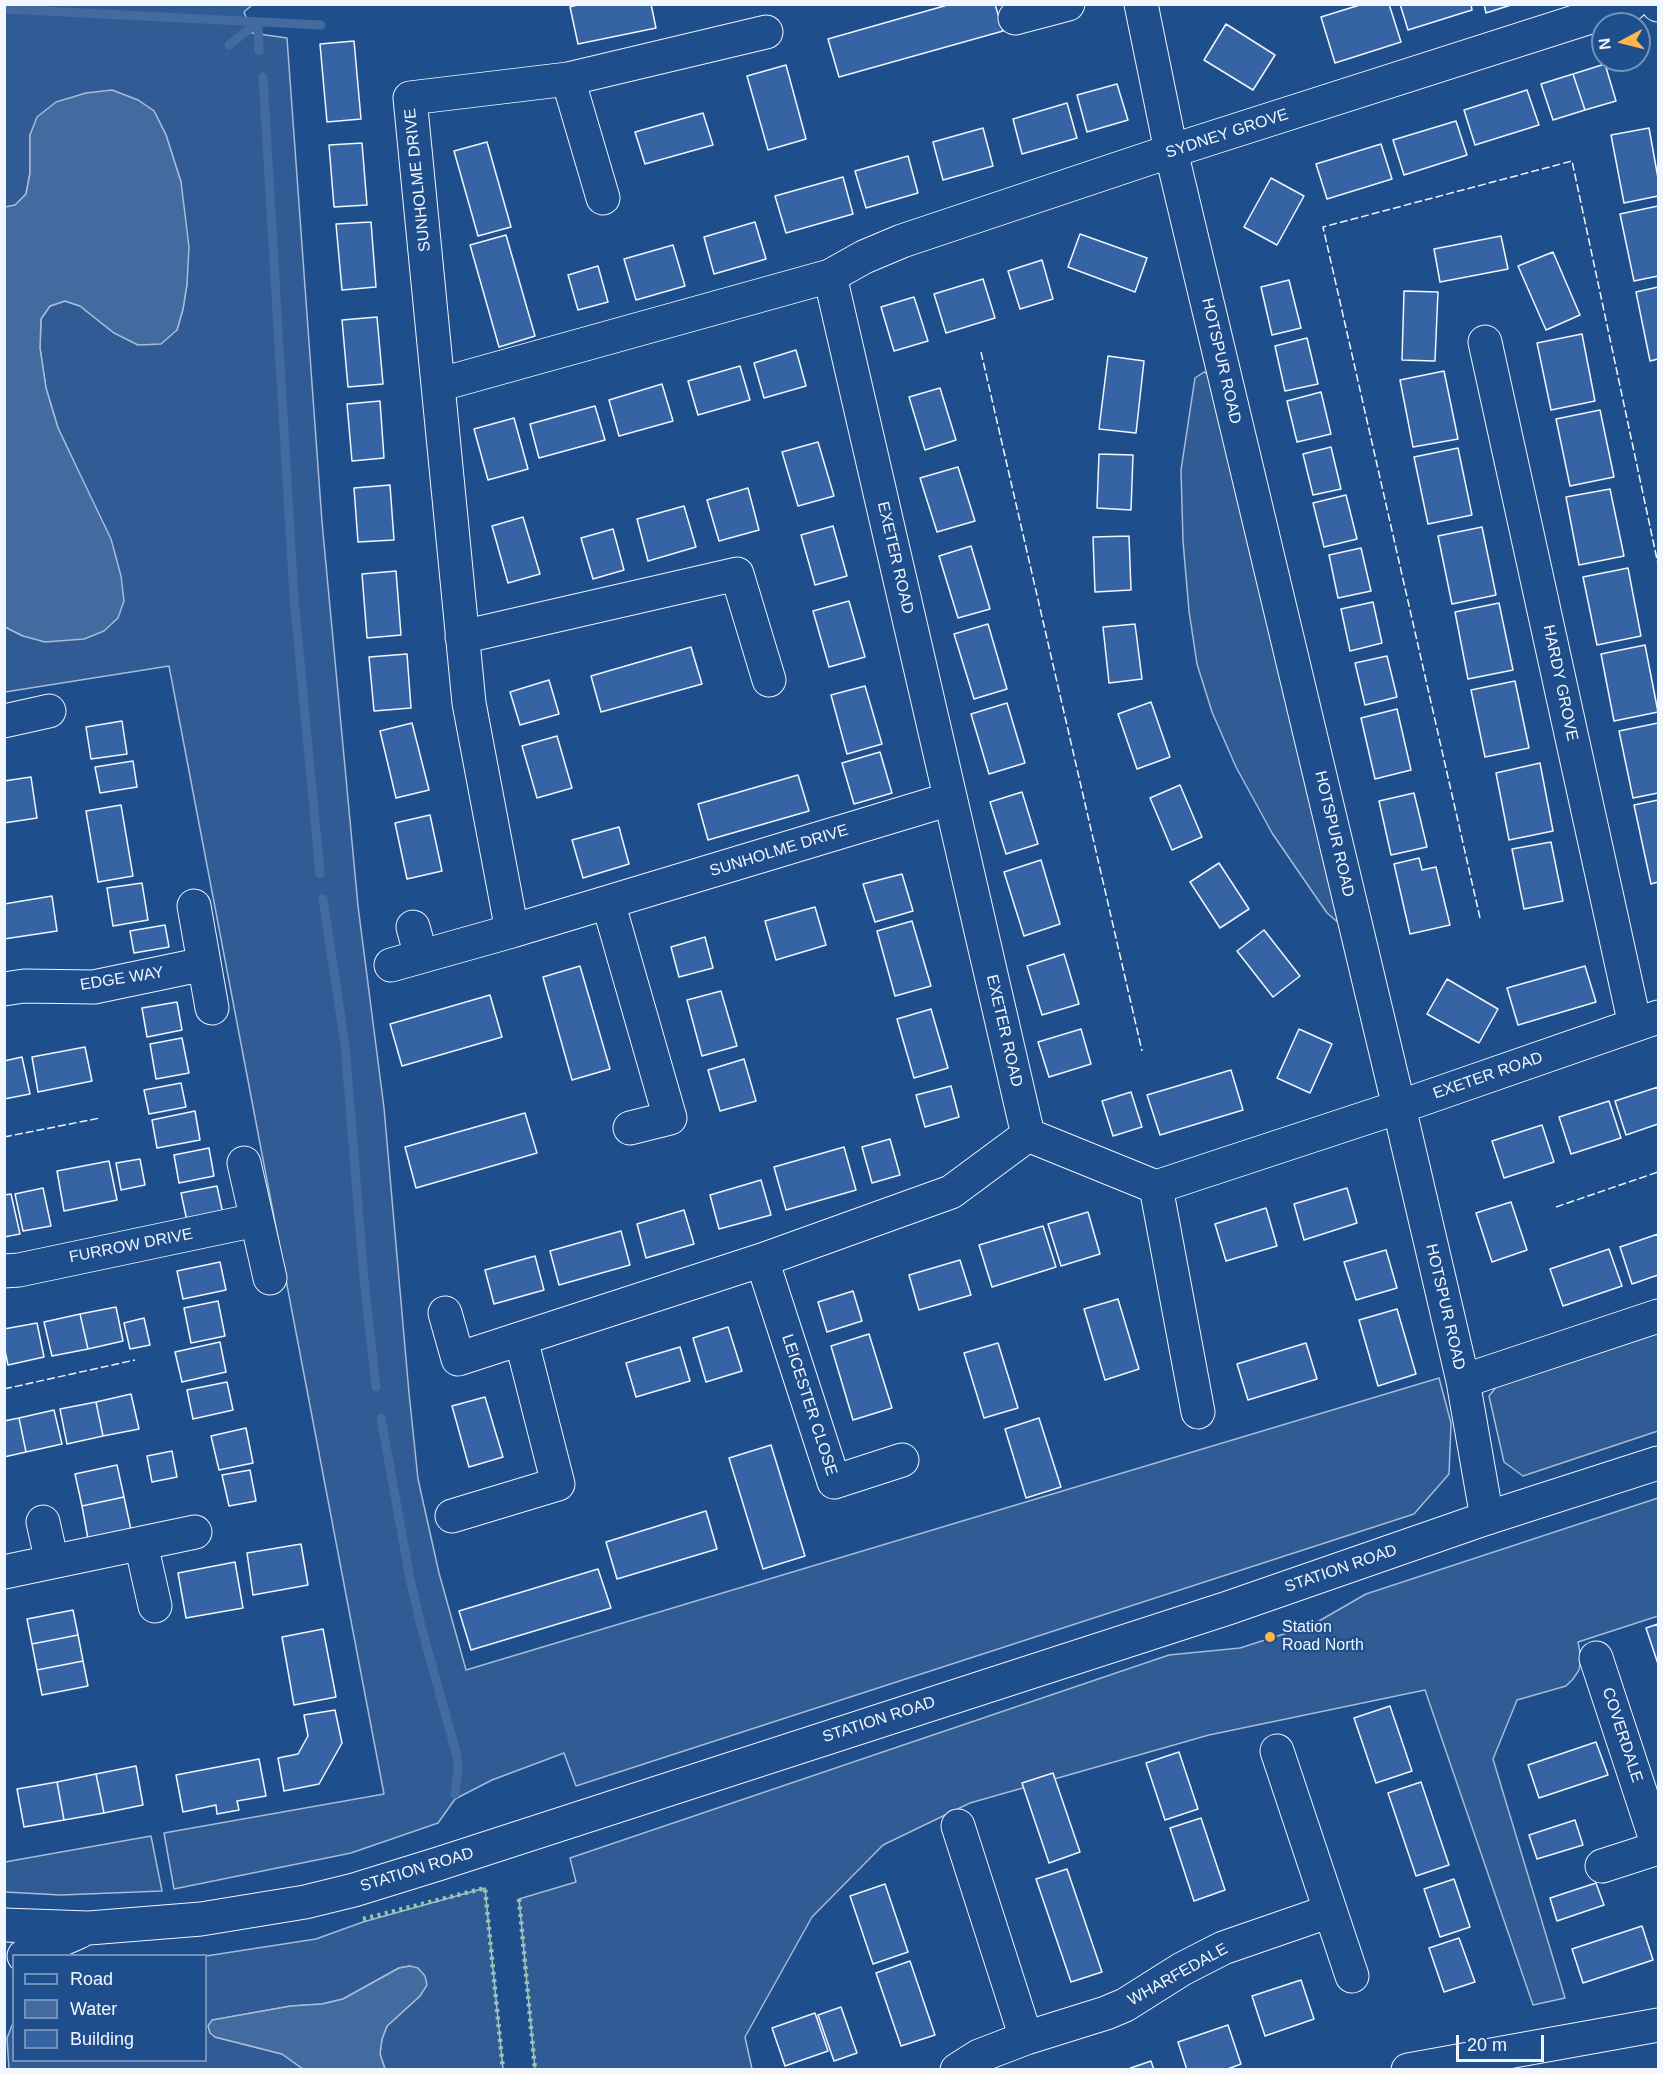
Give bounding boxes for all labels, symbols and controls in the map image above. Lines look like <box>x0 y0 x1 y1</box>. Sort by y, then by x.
north arrow <box>1591 12 1651 72</box>
text: N <box>1595 37 1614 51</box>
street label: SYDNEY GROVE <box>1163 105 1291 163</box>
street label: SUNHOLME DRIVE <box>401 107 435 253</box>
street label: HOTSPUR ROAD <box>1197 296 1245 426</box>
street label: EXETER ROAD <box>873 500 917 616</box>
street label: HARDY GROVE <box>1538 623 1582 743</box>
street label: HOTSPUR ROAD <box>1310 769 1358 899</box>
street label: SUNHOLME DRIVE <box>707 821 851 881</box>
street label: EDGE WAY <box>79 963 165 995</box>
street label: EXETER ROAD <box>982 973 1026 1089</box>
street label: EXETER ROAD <box>1431 1048 1545 1104</box>
street label: FURROW DRIVE <box>68 1225 194 1267</box>
street label: HOTSPUR ROAD <box>1421 1242 1469 1372</box>
street label: LEICESTER CLOSE <box>777 1332 841 1478</box>
street label: STATION ROAD <box>1282 1541 1400 1597</box>
place label: Station Road North <box>1282 1618 1364 1656</box>
marker: Station Road North <box>1263 1630 1277 1644</box>
street label: COVERDALE <box>1598 1685 1646 1785</box>
street label: STATION ROAD <box>820 1693 938 1747</box>
street label: STATION ROAD <box>358 1844 476 1896</box>
street label: WHARFEDALE <box>1125 1940 1231 2010</box>
legend <box>12 1954 207 2062</box>
text: Road <box>70 1969 113 1989</box>
text: Water <box>70 1999 117 2019</box>
scale bar <box>1459 2023 1548 2061</box>
text: Building <box>70 2029 134 2049</box>
text: 20 m <box>1467 2035 1507 2055</box>

